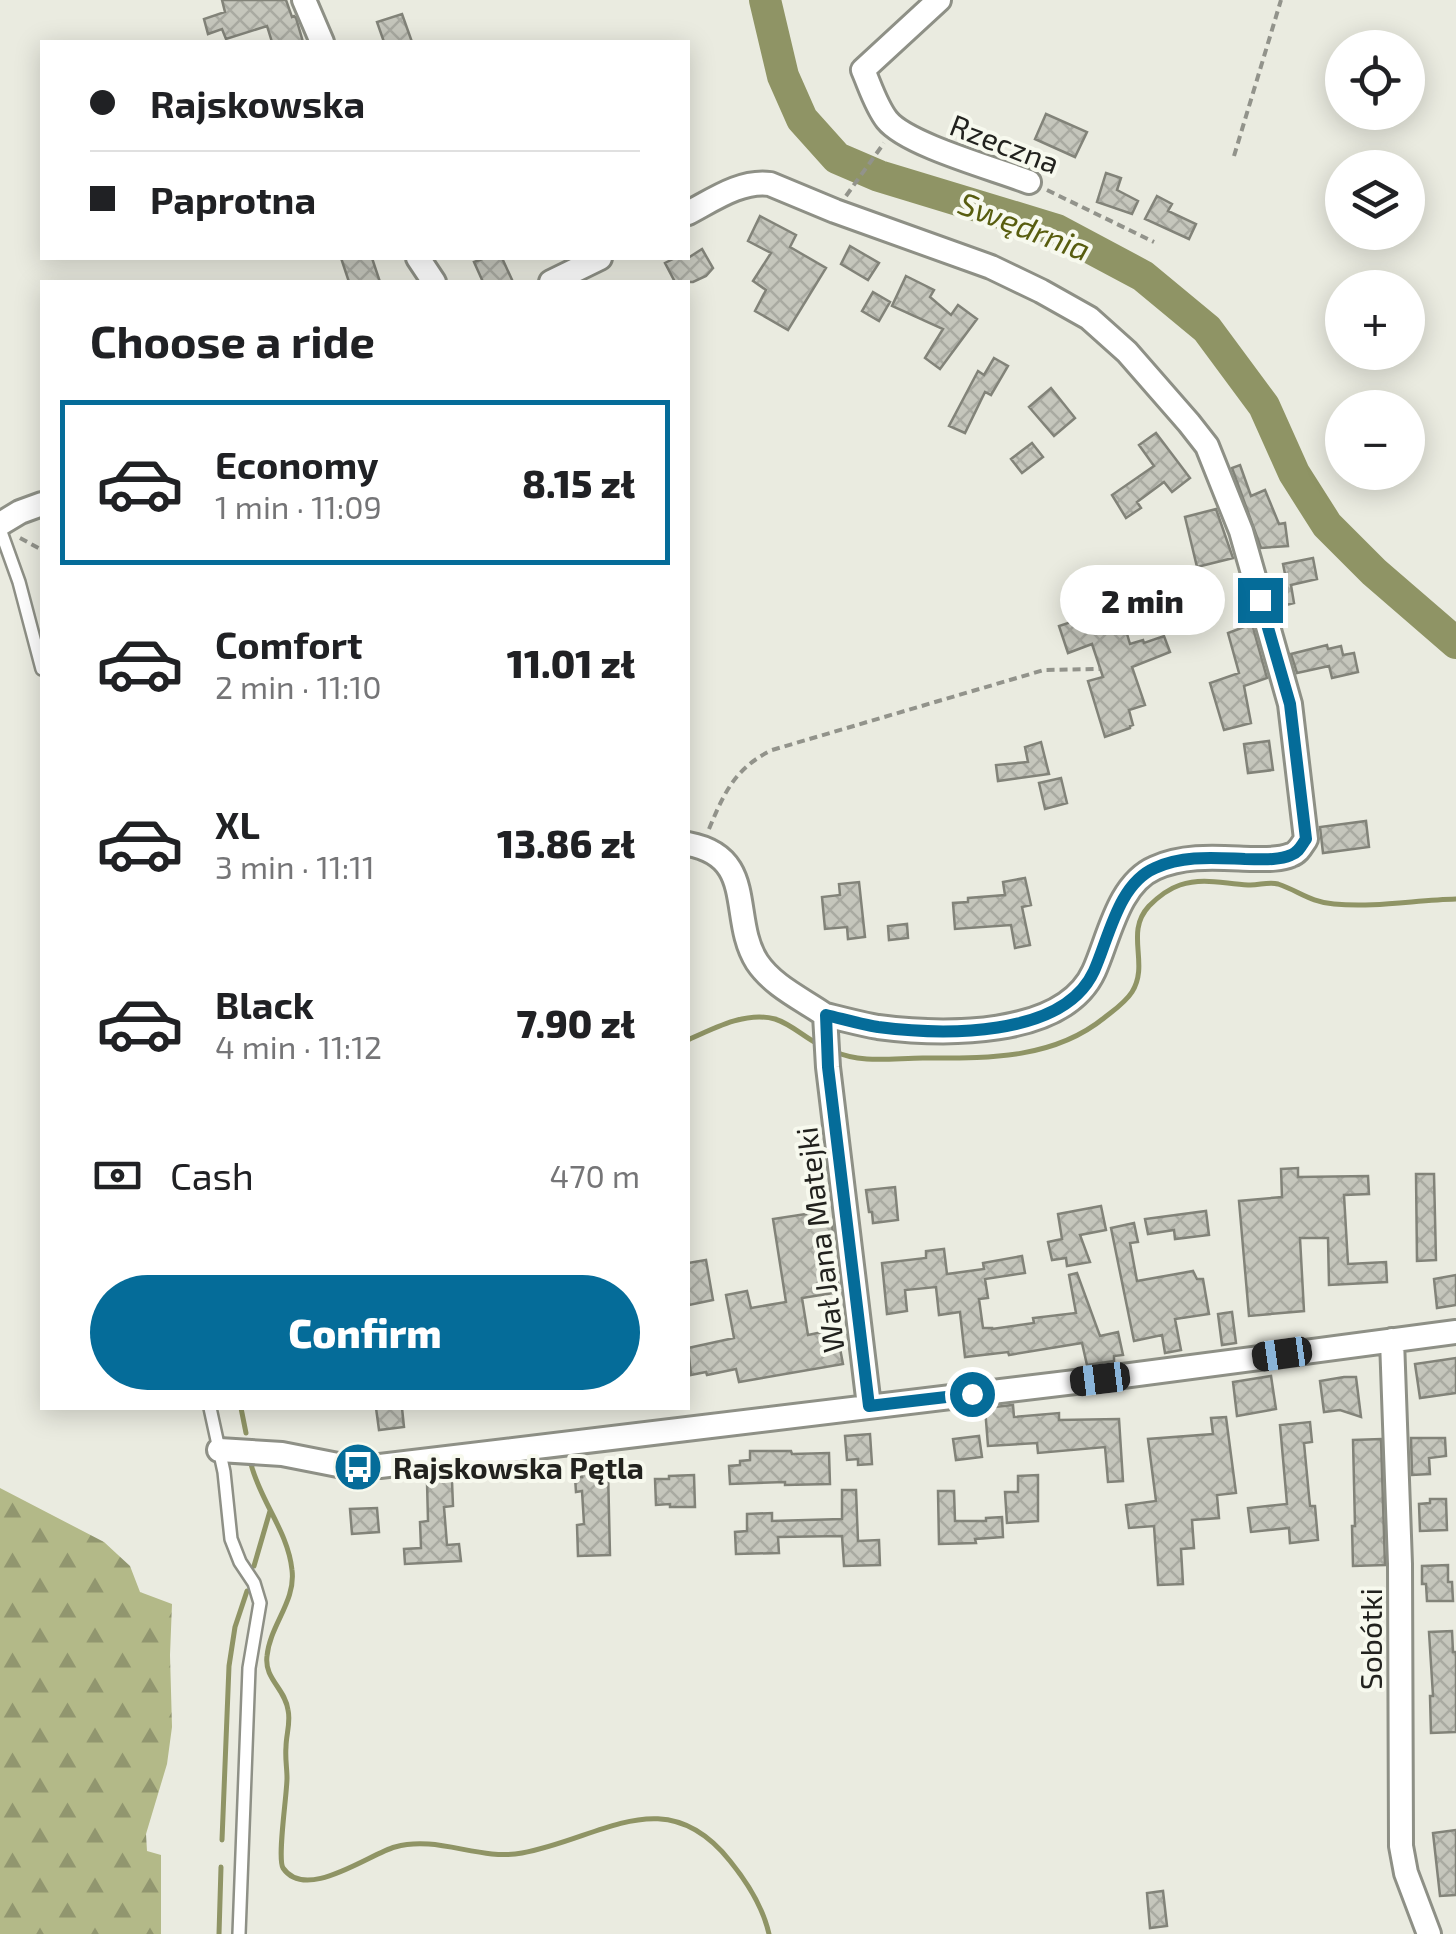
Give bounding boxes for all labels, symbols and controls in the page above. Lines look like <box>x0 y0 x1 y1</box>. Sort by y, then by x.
map controls <box>1325 30 1425 490</box>
button: locate <box>1325 30 1425 130</box>
text: Rajskowska <box>150 80 365 126</box>
street label: Rzeczna <box>945 106 1065 180</box>
button: layers <box>1325 150 1425 250</box>
text: Paprotna <box>150 176 316 222</box>
water label: Swędrnia <box>953 183 1096 268</box>
button: + <box>1325 270 1425 370</box>
text: Choose a ride <box>90 313 375 367</box>
button: − <box>1325 390 1425 490</box>
icon: car <box>95 438 185 528</box>
text: Economy <box>215 441 379 487</box>
text: 8.15 zł <box>522 460 635 506</box>
text: 1 min · 11:09 <box>215 487 382 525</box>
callout: 2 min <box>1060 565 1225 635</box>
route end <box>1238 578 1283 623</box>
text: 2 min <box>1101 581 1184 619</box>
icon: car <box>95 618 185 708</box>
text: Comfort <box>215 621 363 667</box>
text: 11.01 zł <box>507 640 635 686</box>
text: 2 min · 11:10 <box>215 667 382 705</box>
icon: car <box>95 798 185 888</box>
text: XL <box>215 801 260 847</box>
text: 13.86 zł <box>497 820 635 866</box>
text: 3 min · 11:11 <box>215 847 375 885</box>
icon: car <box>95 978 185 1068</box>
text: Black <box>215 981 314 1027</box>
text: 7.90 zł <box>517 1000 635 1046</box>
text: 4 min · 11:12 <box>215 1027 382 1065</box>
street label: Wał Jana Matejki <box>787 1125 851 1355</box>
icon: cash <box>90 1148 145 1203</box>
text: Cash <box>170 1152 254 1198</box>
text: 470 m <box>549 1156 640 1194</box>
button: Confirm <box>90 1275 640 1390</box>
car <box>1250 1335 1314 1373</box>
car <box>1068 1360 1132 1398</box>
route start <box>950 1372 995 1417</box>
bus stop icon: Rajskowska Pętla <box>332 1441 384 1493</box>
place label: Rajskowska Pętla <box>393 1449 644 1485</box>
street label: Sobótki <box>1352 1588 1388 1690</box>

